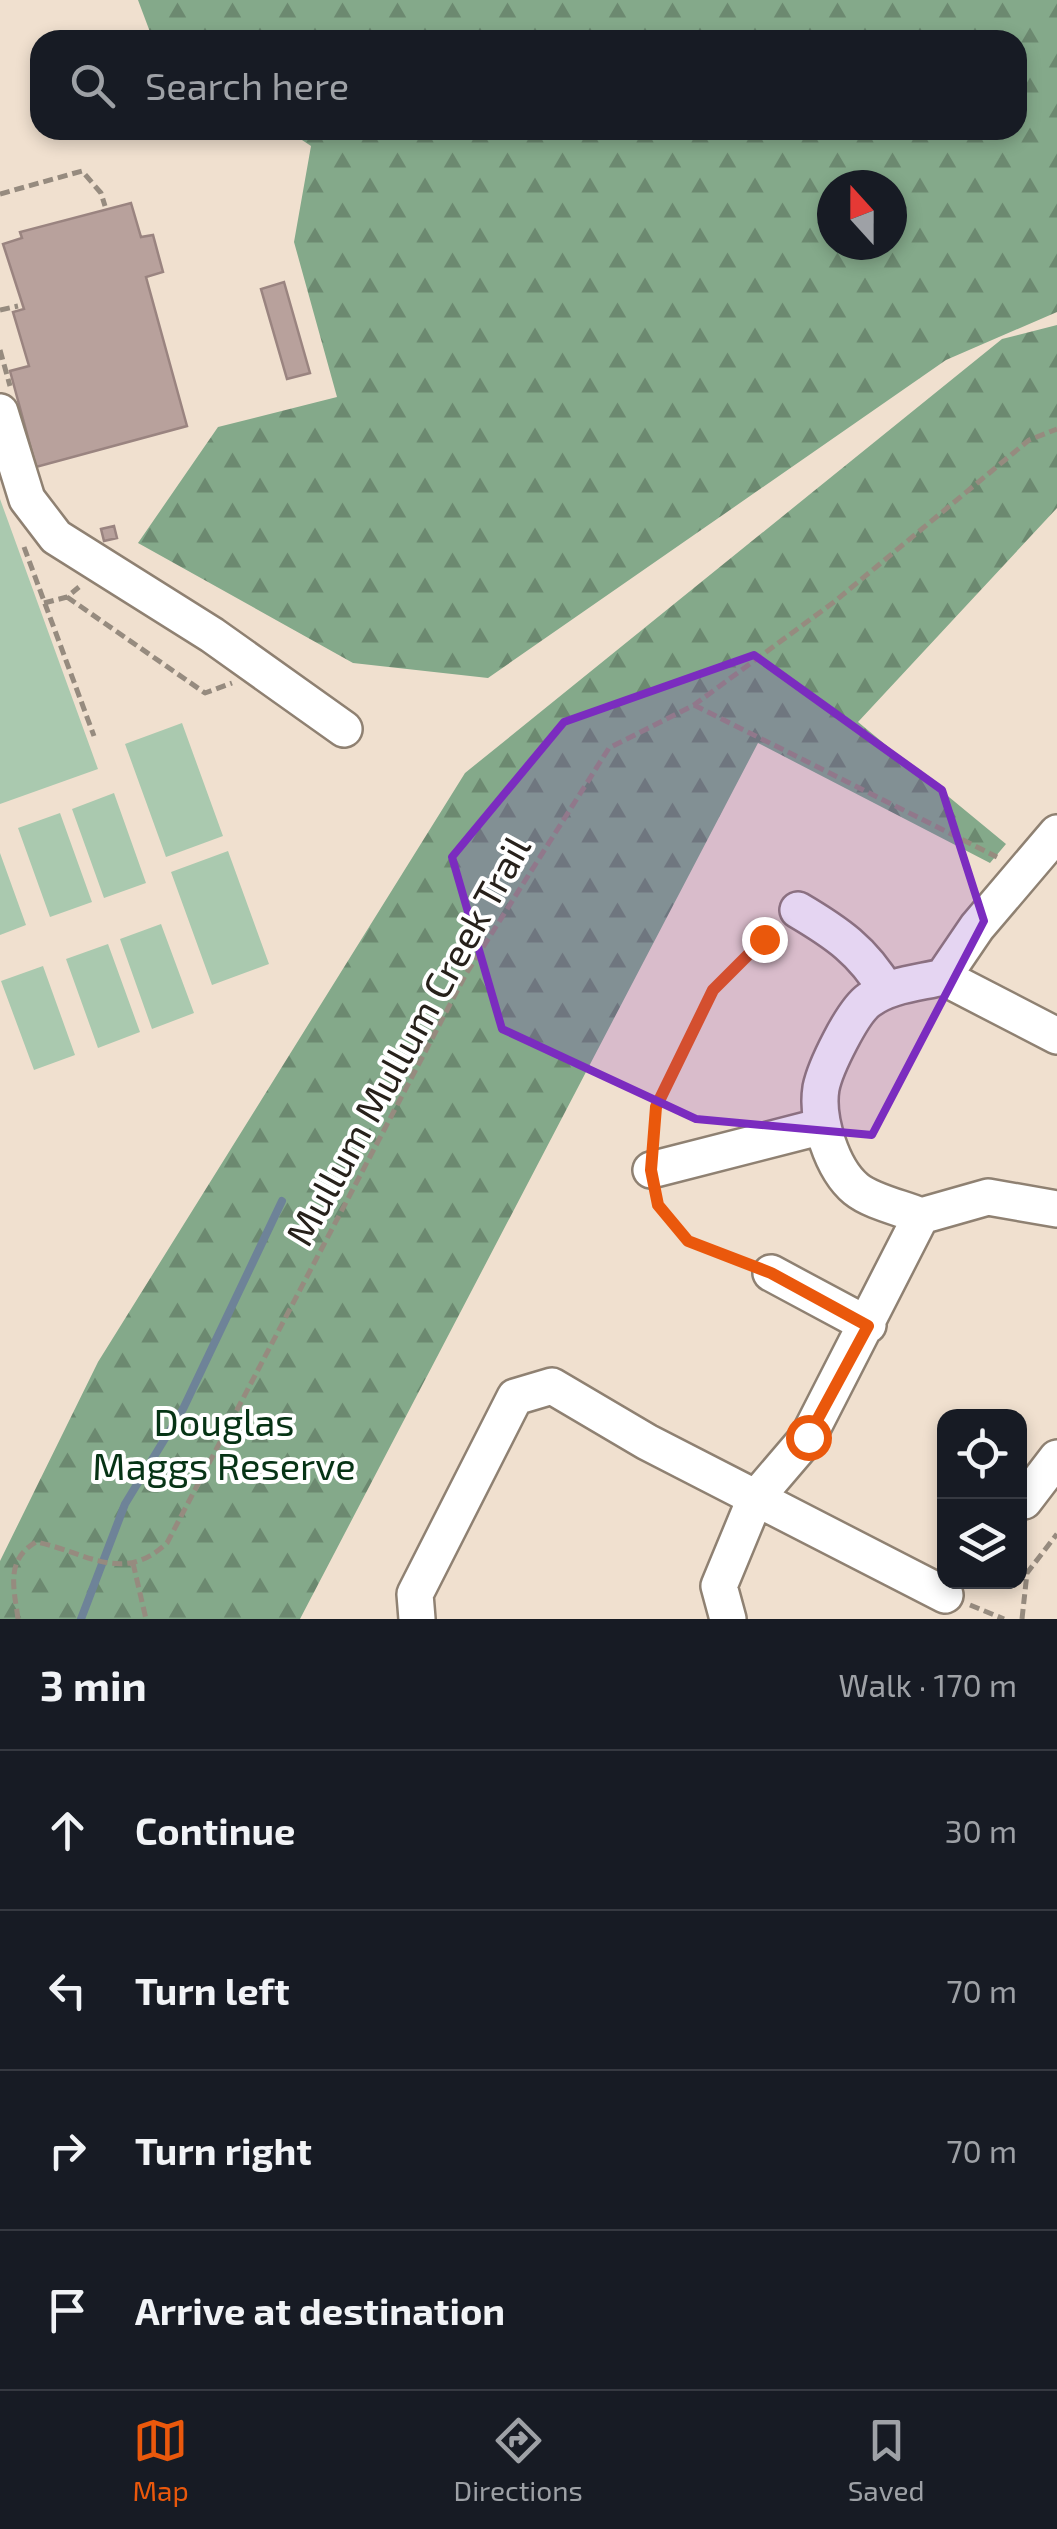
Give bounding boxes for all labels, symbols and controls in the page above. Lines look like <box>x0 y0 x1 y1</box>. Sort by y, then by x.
search box <box>30 30 1027 140</box>
icon: search <box>65 58 120 113</box>
text: Search here <box>145 62 349 108</box>
north arrow <box>817 170 907 260</box>
street label: Mullum Mullum Creek Trail <box>275 827 539 1253</box>
route end <box>742 917 788 963</box>
park label: Douglas Maggs Reserve <box>92 1398 356 1488</box>
map controls <box>937 1409 1027 1589</box>
button: locate <box>937 1409 1027 1499</box>
route start <box>786 1415 832 1461</box>
button: layers <box>937 1499 1027 1589</box>
text: 3 min <box>40 1659 147 1709</box>
text: Walk · 170 m <box>839 1665 1017 1703</box>
icon: ahead <box>40 1803 95 1858</box>
text: Continue <box>135 1807 295 1853</box>
text: 30 m <box>945 1811 1017 1849</box>
icon: left <box>40 1963 95 2018</box>
text: Turn left <box>135 1967 290 2013</box>
text: 70 m <box>946 1971 1017 2009</box>
icon: right <box>40 2123 95 2178</box>
text: Turn right <box>135 2127 312 2173</box>
text: 70 m <box>946 2131 1017 2169</box>
icon: arrive <box>40 2283 95 2338</box>
text: Arrive at destination <box>135 2287 505 2333</box>
tab: Map <box>132 2413 189 2507</box>
tab: Directions <box>454 2413 583 2507</box>
tab: Saved <box>848 2413 925 2507</box>

